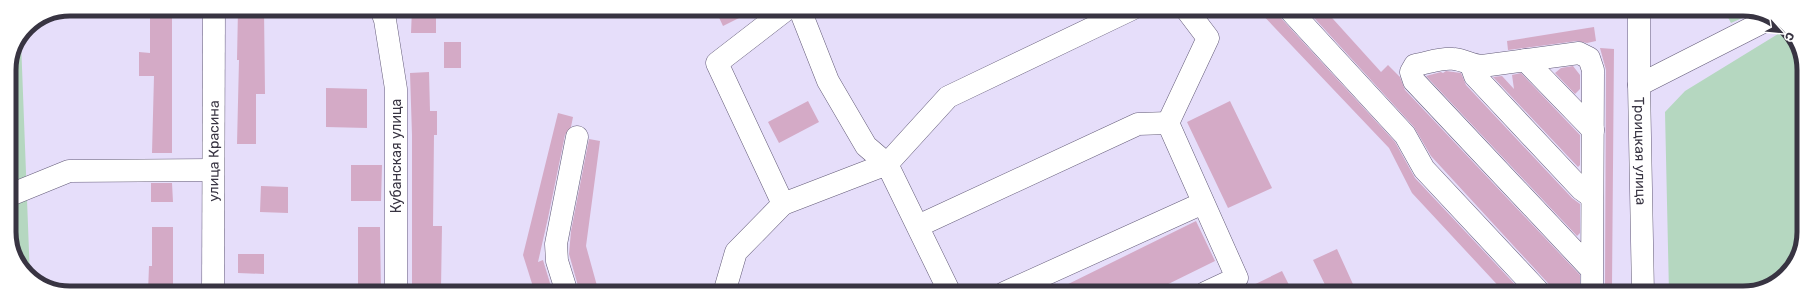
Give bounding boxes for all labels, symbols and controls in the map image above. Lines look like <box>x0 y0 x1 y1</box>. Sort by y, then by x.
north arrow <box>1761 12 1801 52</box>
text: С <box>1782 30 1797 43</box>
street label: Троицкая улица <box>1630 97 1649 205</box>
street label: Кубанская улица <box>388 99 405 213</box>
street label: улица Красина <box>205 100 223 202</box>

